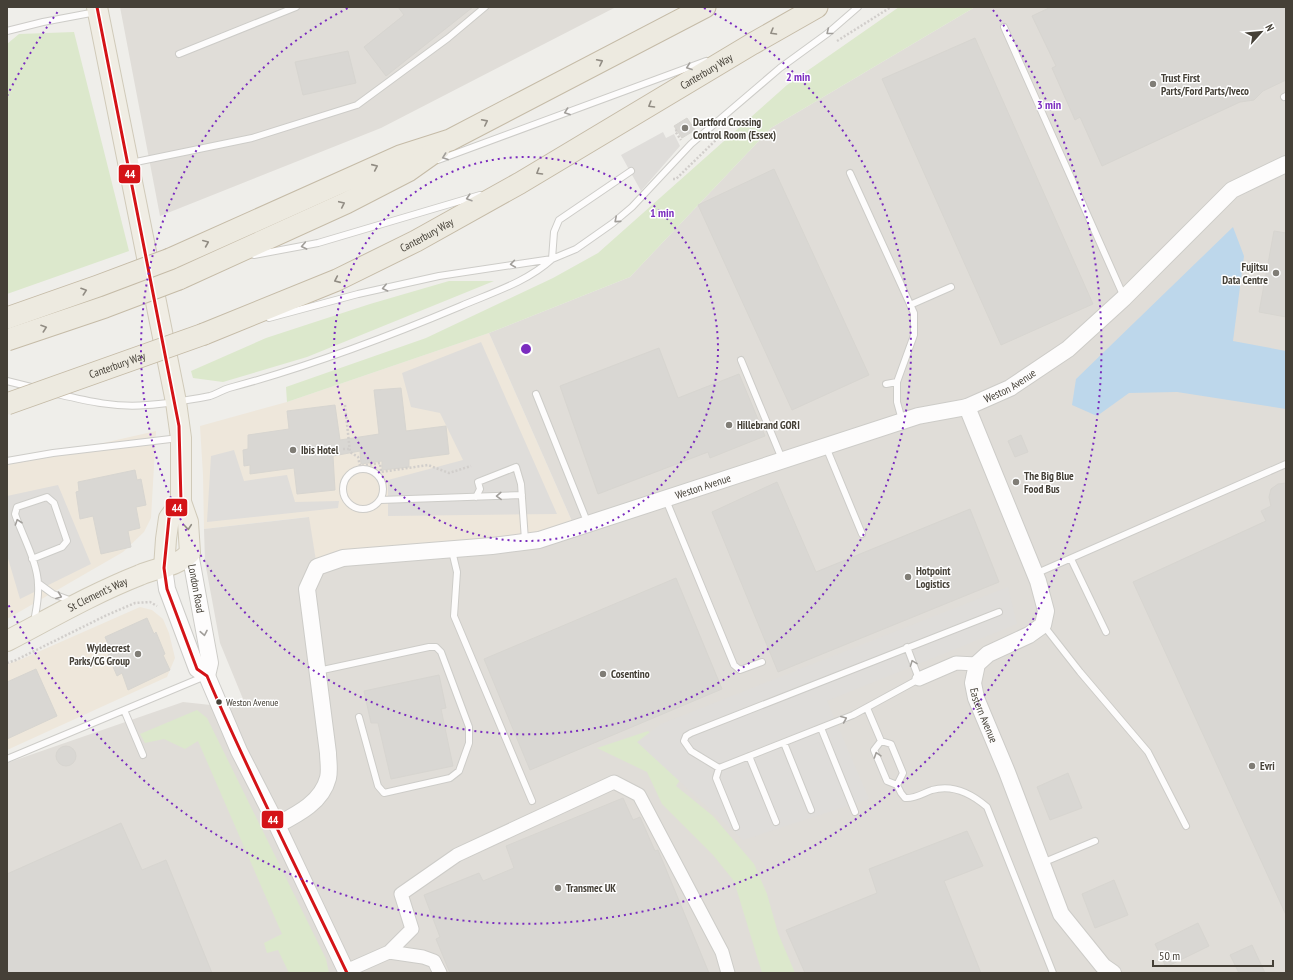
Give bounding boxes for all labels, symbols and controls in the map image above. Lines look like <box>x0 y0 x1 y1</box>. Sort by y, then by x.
north arrow <box>1241 12 1281 52</box>
text: N <box>1262 22 1278 33</box>
one-way arrow <box>769 28 777 35</box>
one-way arrow <box>826 28 833 35</box>
street label: Canterbury Way <box>678 50 736 92</box>
one-way arrow <box>596 59 603 67</box>
one-way arrow <box>686 62 693 71</box>
text: 2 min <box>786 69 810 84</box>
place label: Trust First Parts/Ford Parts/Iveco <box>1161 71 1249 98</box>
marker: Trust First Parts/Ford Parts/Iveco <box>1148 79 1158 89</box>
text: 3 min <box>1037 97 1061 112</box>
one-way arrow <box>648 101 655 108</box>
one-way arrow <box>564 107 571 116</box>
place label: Dartford Crossing Control Room (Essex) <box>693 115 776 142</box>
one-way arrow <box>480 119 488 126</box>
marker: Dartford Crossing Control Room (Essex) <box>680 123 690 133</box>
one-way arrow <box>442 152 449 161</box>
one-way arrow <box>372 163 379 171</box>
line badge: 44 <box>118 164 141 184</box>
text: 44 <box>125 167 136 181</box>
one-way arrow <box>536 167 543 174</box>
one-way arrow <box>466 193 473 202</box>
one-way arrow <box>338 201 345 209</box>
text: 1 min <box>650 205 674 220</box>
street label: Canterbury Way <box>398 214 457 255</box>
one-way arrow <box>614 215 622 223</box>
one-way arrow <box>202 240 209 248</box>
one-way arrow <box>301 241 307 250</box>
one-way arrow <box>510 259 516 268</box>
place label: Fujitsu Data Centre <box>1222 260 1268 287</box>
marker: Fujitsu Data Centre <box>1271 268 1281 278</box>
one-way arrow <box>334 275 341 283</box>
one-way arrow <box>382 283 389 291</box>
one-way arrow <box>80 288 87 296</box>
one-way arrow <box>40 324 47 333</box>
centre of rings <box>519 342 533 356</box>
street label: Canterbury Way <box>87 348 148 381</box>
street label: Weston Avenue <box>982 365 1039 406</box>
place label: Hillebrand GORI <box>737 418 800 432</box>
marker: Hillebrand GORI <box>724 420 734 430</box>
place label: Ibis Hotel <box>301 443 339 457</box>
marker: Ibis Hotel <box>288 445 298 455</box>
place label: The Big Blue Food Bus <box>1024 469 1074 496</box>
street label: Weston Avenue <box>673 471 733 502</box>
marker: The Big Blue Food Bus <box>1011 477 1021 487</box>
one-way arrow <box>496 492 502 500</box>
line badge: 44 <box>165 498 188 517</box>
text: 44 <box>172 501 183 515</box>
one-way arrow <box>14 519 23 526</box>
one-way arrow <box>183 524 192 530</box>
street label: London Road <box>185 563 208 614</box>
place label: Hotpoint Logistics <box>916 564 951 591</box>
marker: Hotpoint Logistics <box>903 572 913 582</box>
street label: St Clement's Way <box>65 574 130 615</box>
one-way arrow <box>55 592 62 600</box>
one-way arrow <box>199 630 207 636</box>
place label: Wyldecrest Parks/CG Group <box>69 641 131 668</box>
marker: Wyldecrest Parks/CG Group <box>133 649 143 659</box>
one-way arrow <box>909 660 917 667</box>
place label: Cosentino <box>611 667 650 681</box>
marker: Cosentino <box>598 669 608 679</box>
street label: Eastern Avenue <box>967 686 1001 745</box>
place label: Weston Avenue <box>226 696 278 709</box>
marker: Weston Avenue <box>214 697 224 707</box>
one-way arrow <box>841 715 848 723</box>
one-way arrow <box>873 752 882 759</box>
place label: Evri <box>1260 759 1275 773</box>
marker: Evri <box>1247 761 1257 771</box>
line badge: 44 <box>261 810 284 829</box>
text: 44 <box>268 813 279 827</box>
place label: Transmec UK <box>566 881 616 895</box>
marker: Transmec UK <box>553 883 563 893</box>
scale bar <box>1153 942 1273 968</box>
text: 50 m <box>1159 948 1180 963</box>

